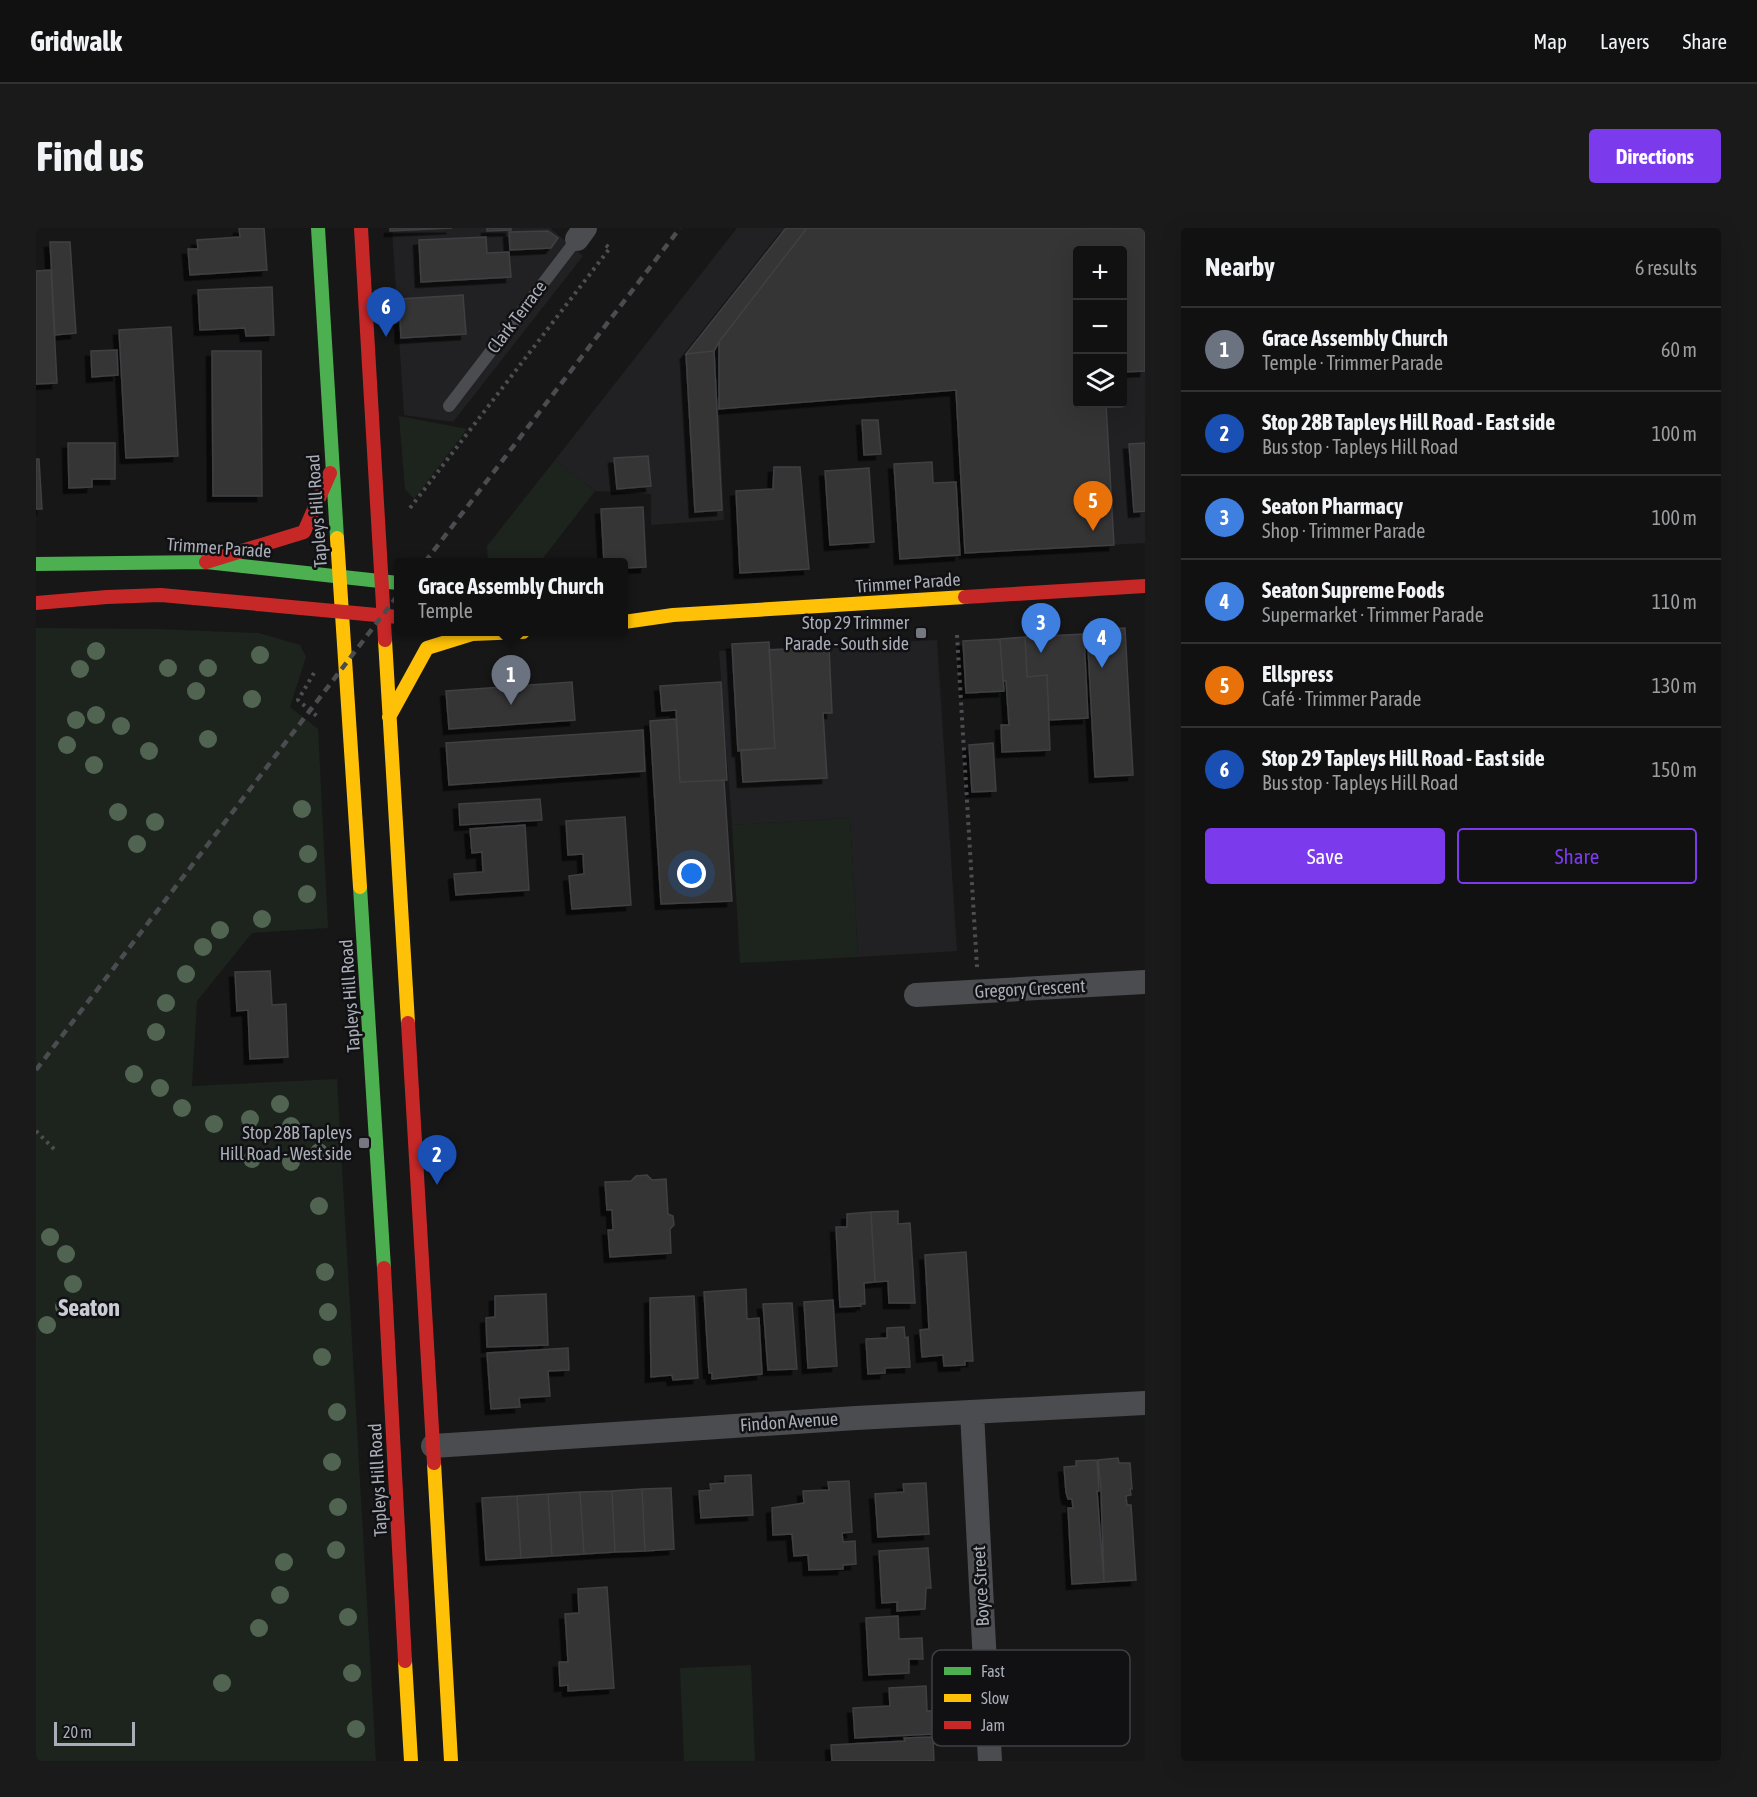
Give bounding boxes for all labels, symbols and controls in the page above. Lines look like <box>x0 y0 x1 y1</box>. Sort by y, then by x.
text: Gridwalk <box>30 25 122 57</box>
text: Map <box>1533 29 1567 53</box>
text: Layers <box>1600 29 1650 53</box>
text: Share <box>1683 29 1727 53</box>
button: Directions <box>1589 129 1721 183</box>
text: Find us <box>36 132 144 180</box>
map controls <box>1073 246 1127 408</box>
button: + <box>1073 246 1127 300</box>
text: Nearby <box>1205 252 1275 282</box>
text: 6 results <box>1635 256 1697 279</box>
street label: Clark Terrace <box>483 276 551 357</box>
pin: 6 <box>366 288 406 337</box>
button: − <box>1073 300 1127 354</box>
text: Grace Assembly Church <box>1262 325 1448 351</box>
text: 1 <box>1220 338 1229 361</box>
text: 60 m <box>1661 338 1697 361</box>
text: Temple · Trimmer Parade <box>1262 351 1443 374</box>
button: layers <box>1073 354 1127 408</box>
text: Stop 28B Tapleys Hill Road - East side <box>1262 409 1555 435</box>
text: 2 <box>1220 422 1229 445</box>
text: 100 m <box>1652 422 1697 445</box>
text: Bus stop · Tapleys Hill Road <box>1262 435 1458 458</box>
street label: Tapleys Hill Road <box>302 454 331 568</box>
pin: 5 <box>1074 482 1112 531</box>
text: Seaton Pharmacy <box>1262 493 1403 519</box>
text: 3 <box>1220 506 1229 529</box>
text: 100 m <box>1652 506 1697 529</box>
text: Shop · Trimmer Parade <box>1262 519 1425 542</box>
street label: Trimmer Parade <box>166 533 272 562</box>
popup <box>394 558 628 636</box>
street label: Trimmer Parade <box>855 568 961 597</box>
text: Grace Assembly Church <box>418 573 604 599</box>
text: Seaton Supreme Foods <box>1262 577 1445 603</box>
text: 4 <box>1220 590 1229 613</box>
text: 110 m <box>1652 590 1697 613</box>
text: Temple <box>418 599 473 622</box>
text: Supermarket · Trimmer Parade <box>1262 603 1484 626</box>
pin: 3 <box>1022 604 1060 653</box>
place label: Stop 29 Trimmer Parade - South side <box>784 612 910 654</box>
pin: 4 <box>1082 618 1122 668</box>
marker: Stop 29 Trimmer Parade - South side <box>914 626 928 640</box>
pin: 1 <box>492 656 530 705</box>
text: Ellspress <box>1262 661 1333 687</box>
text: 5 <box>1220 674 1229 697</box>
text: 130 m <box>1652 674 1697 697</box>
text: Café · Trimmer Parade <box>1262 687 1421 710</box>
text: Stop 29 Tapleys Hill Road - East side <box>1262 745 1545 771</box>
text: 6 <box>1220 758 1229 781</box>
text: 150 m <box>1652 758 1697 781</box>
text: Bus stop · Tapleys Hill Road <box>1262 771 1458 794</box>
button: Save <box>1205 828 1445 884</box>
button: Share <box>1457 828 1697 884</box>
your location <box>677 859 706 888</box>
street label: Tapleys Hill Road <box>335 939 364 1053</box>
street label: Gregory Crescent <box>974 975 1086 1002</box>
place label: Stop 28B Tapleys Hill Road - West side <box>220 1122 352 1164</box>
marker: Stop 28B Tapleys Hill Road - West side <box>357 1136 371 1150</box>
pin: 2 <box>418 1136 456 1185</box>
district label: Seaton <box>58 1294 120 1321</box>
street label: Findon Avenue <box>739 1408 839 1435</box>
street label: Tapleys Hill Road <box>364 1423 391 1537</box>
street label: Boyce Street <box>968 1545 993 1627</box>
legend <box>932 1650 1130 1746</box>
text: Fast <box>981 1662 1005 1680</box>
text: Slow <box>981 1689 1009 1707</box>
text: Jam <box>981 1716 1005 1734</box>
scale bar <box>54 1719 135 1746</box>
text: 20 m <box>63 1723 92 1741</box>

